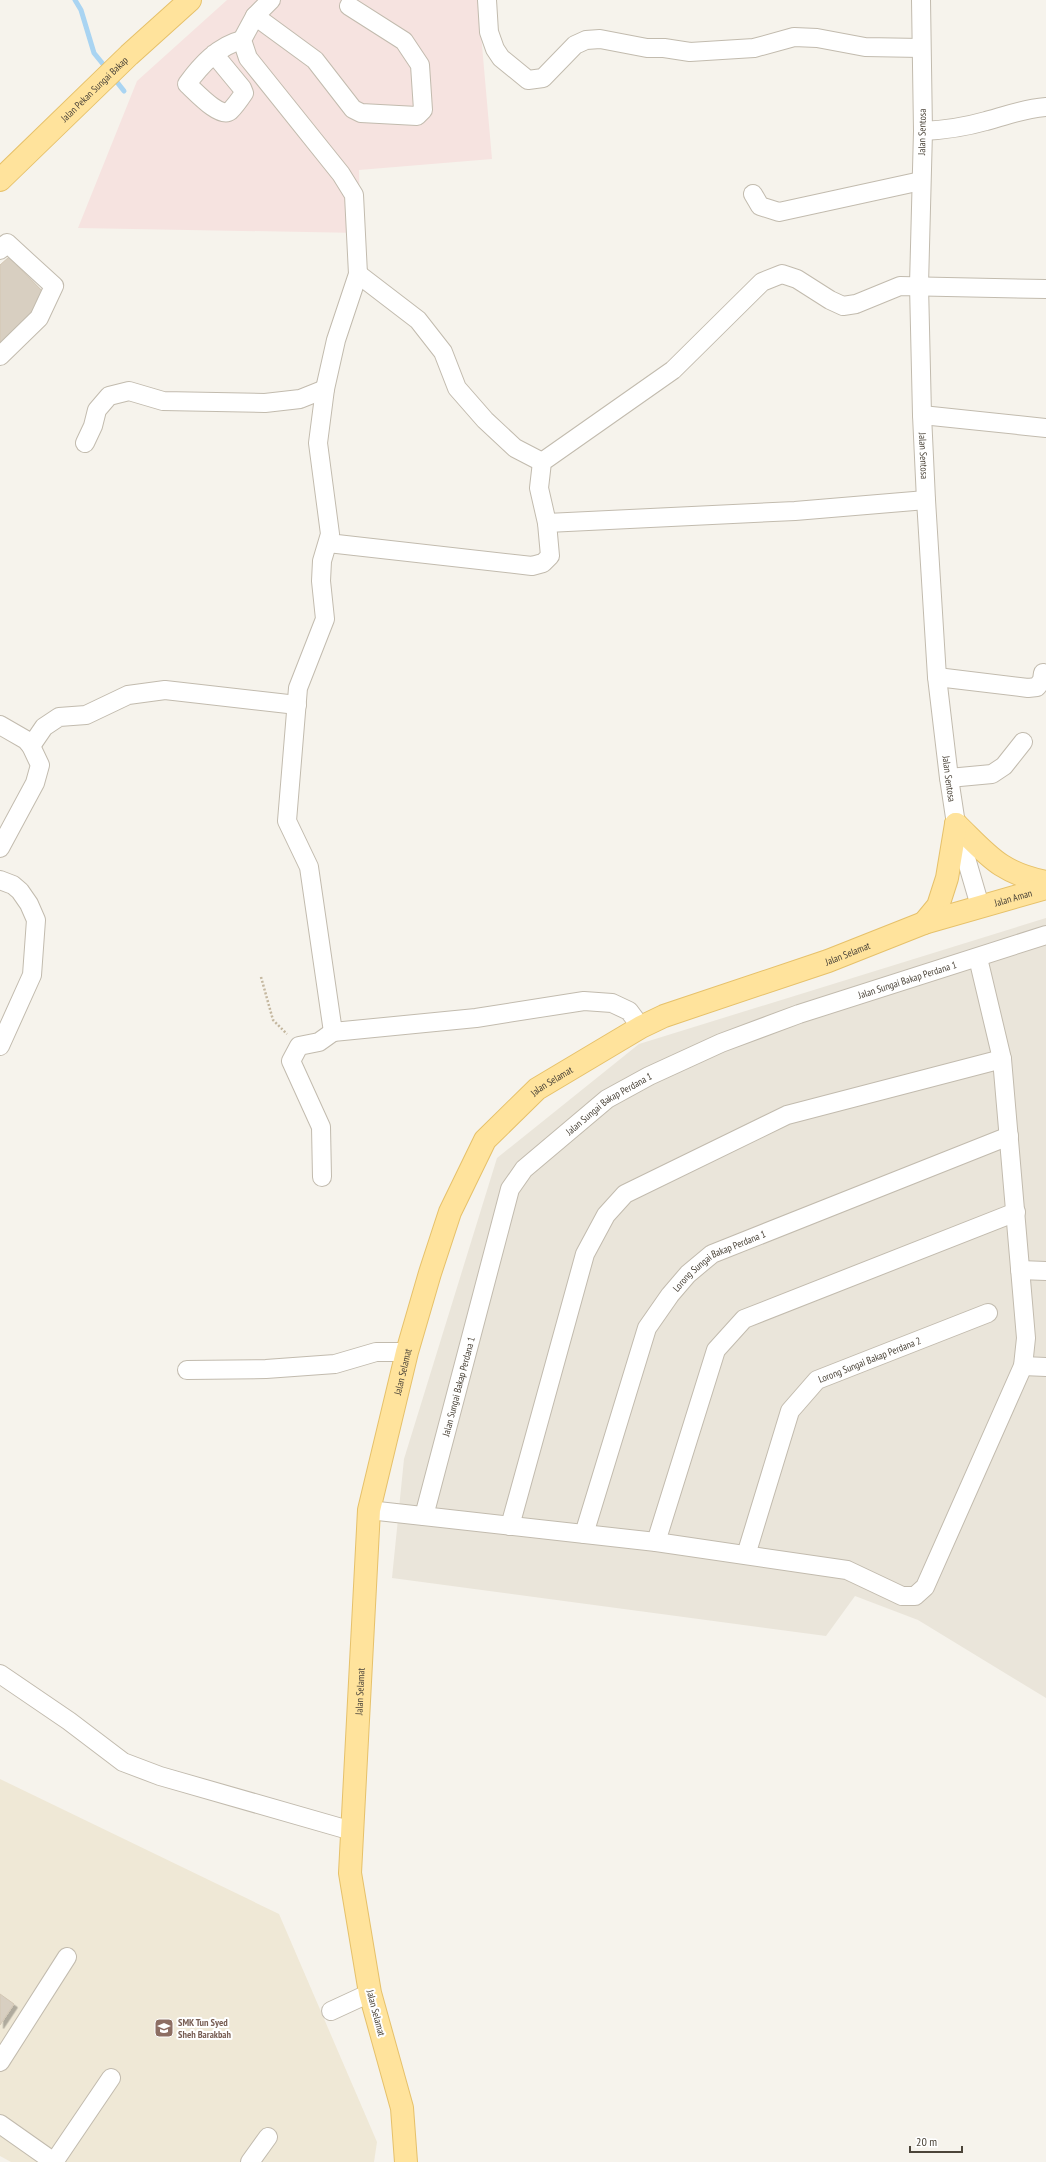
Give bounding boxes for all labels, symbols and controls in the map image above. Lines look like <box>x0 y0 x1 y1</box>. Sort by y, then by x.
street label: Jalan Pekan Sungai Bakap <box>57 53 130 125</box>
street label: Jalan Sentosa <box>915 109 929 156</box>
street label: Jalan Sentosa <box>916 431 932 479</box>
street label: Jalan Sentosa <box>940 754 959 803</box>
street label: Jalan Aman <box>992 886 1033 909</box>
street label: Jalan Selamat <box>822 938 872 968</box>
street label: Jalan Sungai Bakap Perdana 1 <box>855 958 958 1002</box>
street label: Jalan Selamat <box>527 1063 575 1099</box>
street label: Jalan Sungai Bakap Perdana 1 <box>562 1069 654 1138</box>
street label: Lorong Sungai Bakap Perdana 1 <box>669 1227 767 1294</box>
street label: Lorong Sungai Bakap Perdana 2 <box>816 1333 923 1385</box>
street label: Jalan Sungai Bakap Perdana 1 <box>439 1335 477 1439</box>
street label: Jalan Selamat <box>390 1347 414 1397</box>
street label: Jalan Selamat <box>352 1667 367 1716</box>
street label: Jalan Selamat <box>363 1988 388 2038</box>
place label: SMK Tun Syed Sheh Barakbah <box>178 2016 231 2041</box>
school or university icon: SMK Tun Syed Sheh Barakbah <box>153 2017 175 2039</box>
scale bar <box>910 2128 962 2154</box>
text: 20 m <box>916 2134 937 2149</box>

